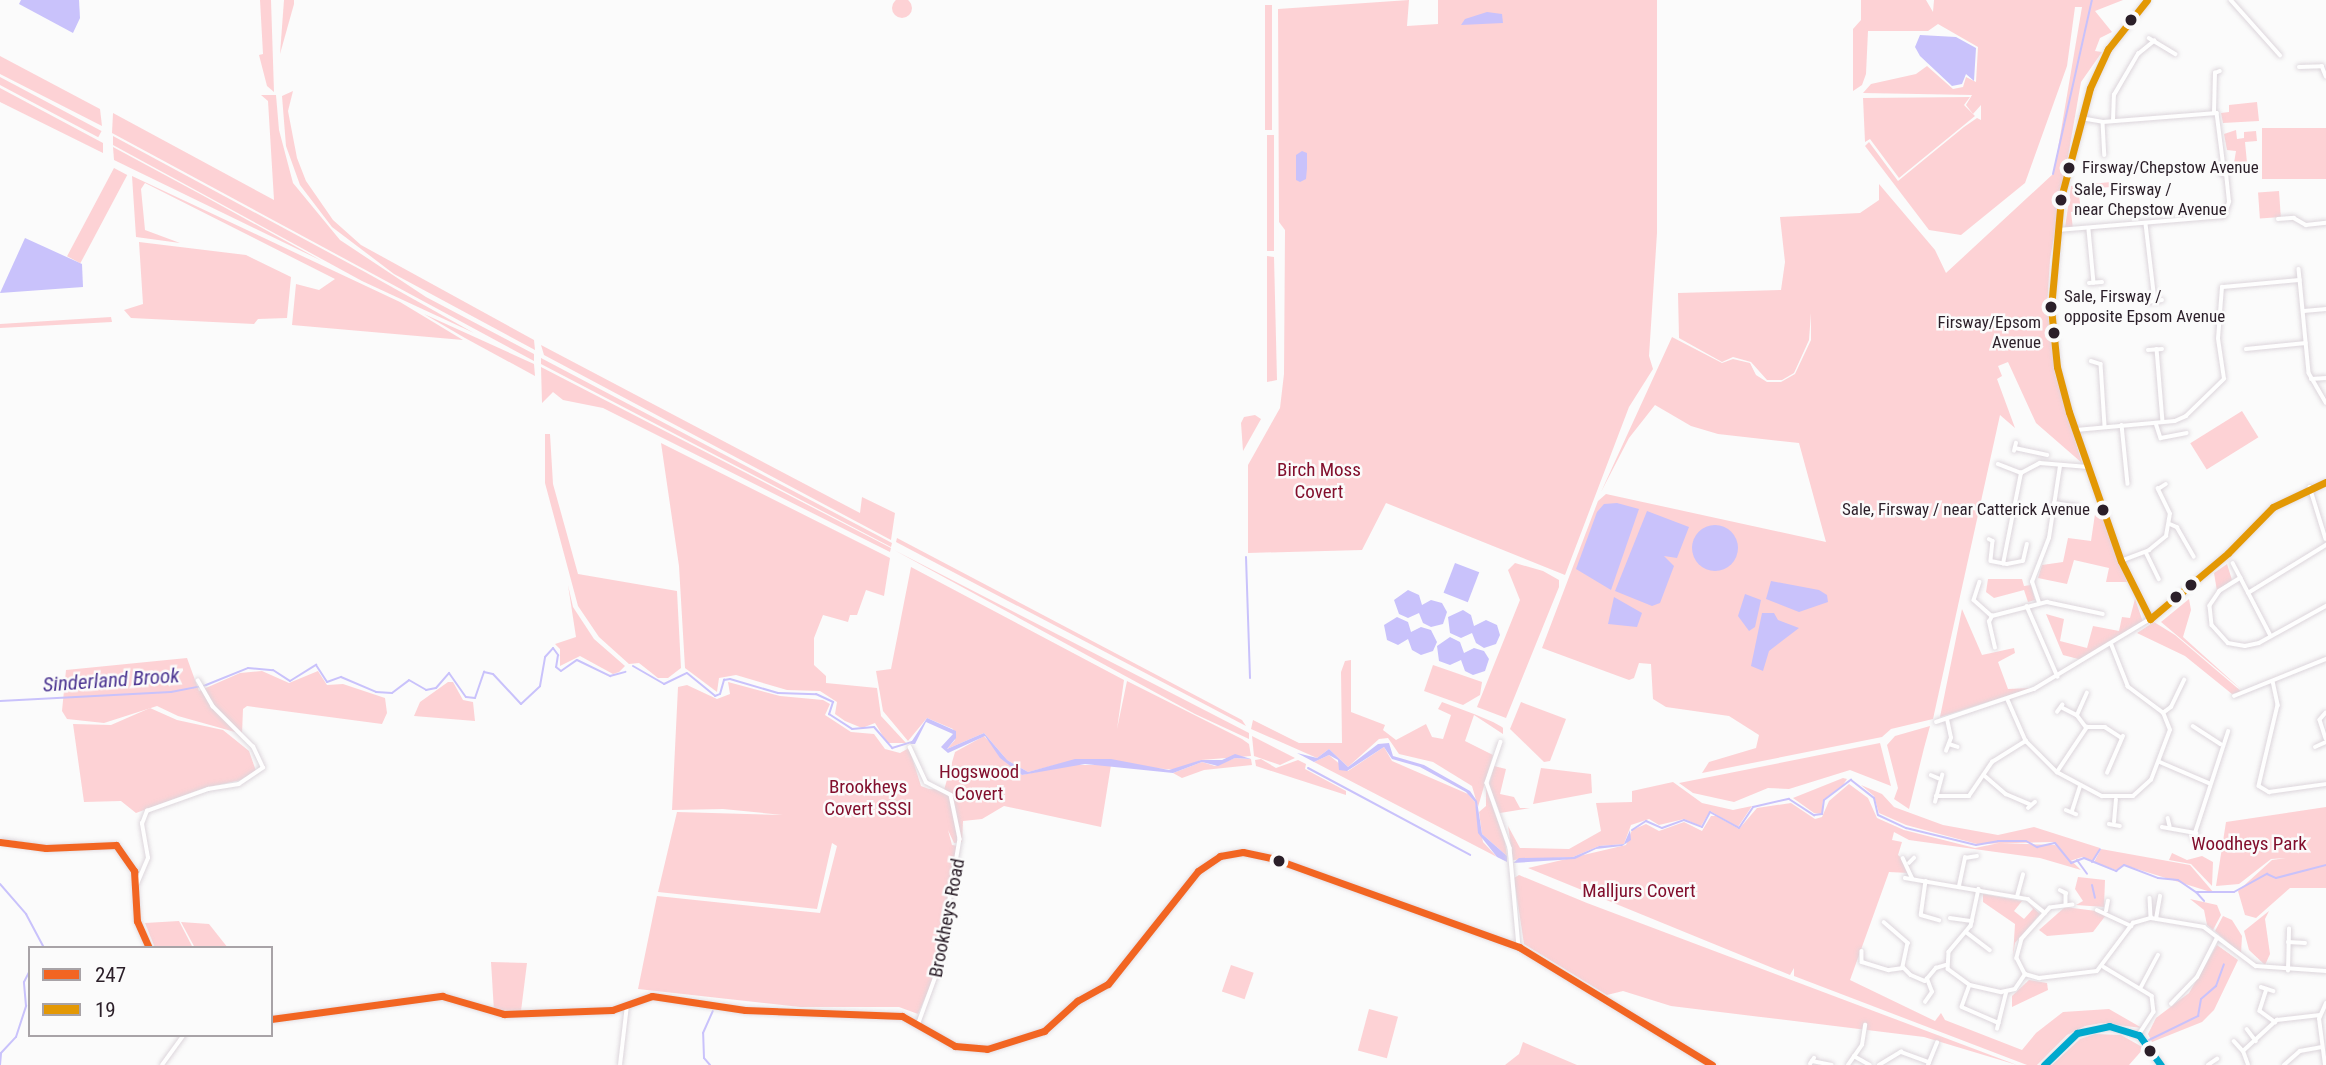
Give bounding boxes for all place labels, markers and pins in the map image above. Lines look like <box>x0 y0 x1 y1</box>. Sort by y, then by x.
unlabelled marker <box>2124 13 2138 27</box>
place label: Firsway/Chepstow Avenue <box>2082 158 2259 178</box>
marker: Firsway/Chepstow Avenue <box>2062 161 2076 175</box>
place label: Sale, Firsway / near Chepstow Avenue <box>2074 180 2227 220</box>
marker: Sale, Firsway / near Chepstow Avenue <box>2054 193 2068 207</box>
place label: Sale, Firsway / opposite Epsom Avenue <box>2064 287 2225 327</box>
marker: Sale, Firsway / opposite Epsom Avenue <box>2044 300 2058 314</box>
place label: Firsway/Epsom Avenue <box>1938 313 2041 353</box>
marker: Firsway/Epsom Avenue <box>2047 326 2061 340</box>
place label: Sale, Firsway / near Catterick Avenue <box>1842 500 2090 520</box>
marker: Sale, Firsway / near Catterick Avenue <box>2096 503 2110 517</box>
unlabelled marker <box>2184 578 2198 592</box>
unlabelled marker <box>2169 590 2183 604</box>
unlabelled marker <box>1272 854 1286 868</box>
unlabelled marker <box>2143 1044 2157 1058</box>

